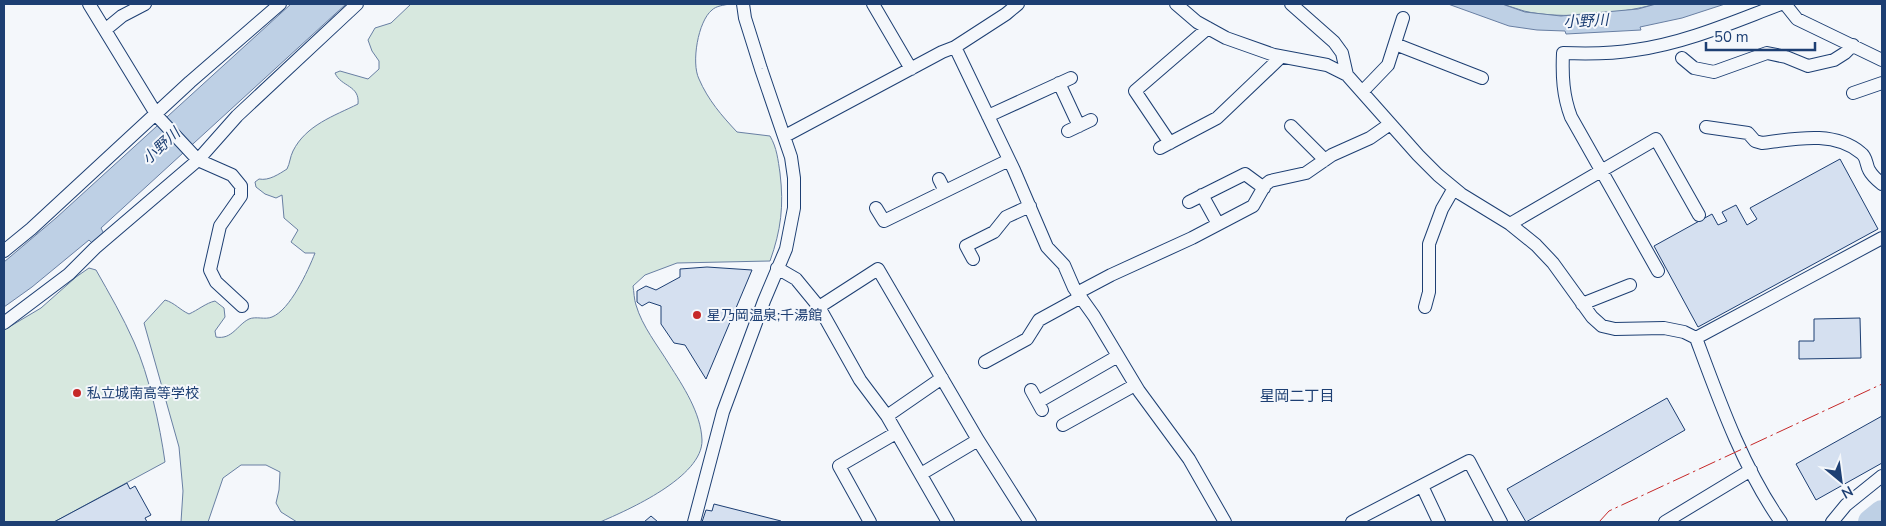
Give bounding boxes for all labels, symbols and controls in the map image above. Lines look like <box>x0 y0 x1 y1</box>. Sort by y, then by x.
water label: 小野川 <box>1563 10 1611 32</box>
scale bar <box>1706 20 1815 52</box>
text: 50 m <box>1714 27 1749 47</box>
water label: 小野川 <box>138 122 186 169</box>
place label: 星乃岡温泉;千湯館 <box>707 306 822 325</box>
marker: 星乃岡温泉;千湯館 <box>691 309 703 321</box>
place label: 私立城南高等学校 <box>87 384 199 403</box>
district label: 星岡二丁目 <box>1259 386 1335 406</box>
marker: 私立城南高等学校 <box>71 387 83 399</box>
north arrow <box>1816 456 1866 506</box>
text: N <box>1838 481 1856 503</box>

